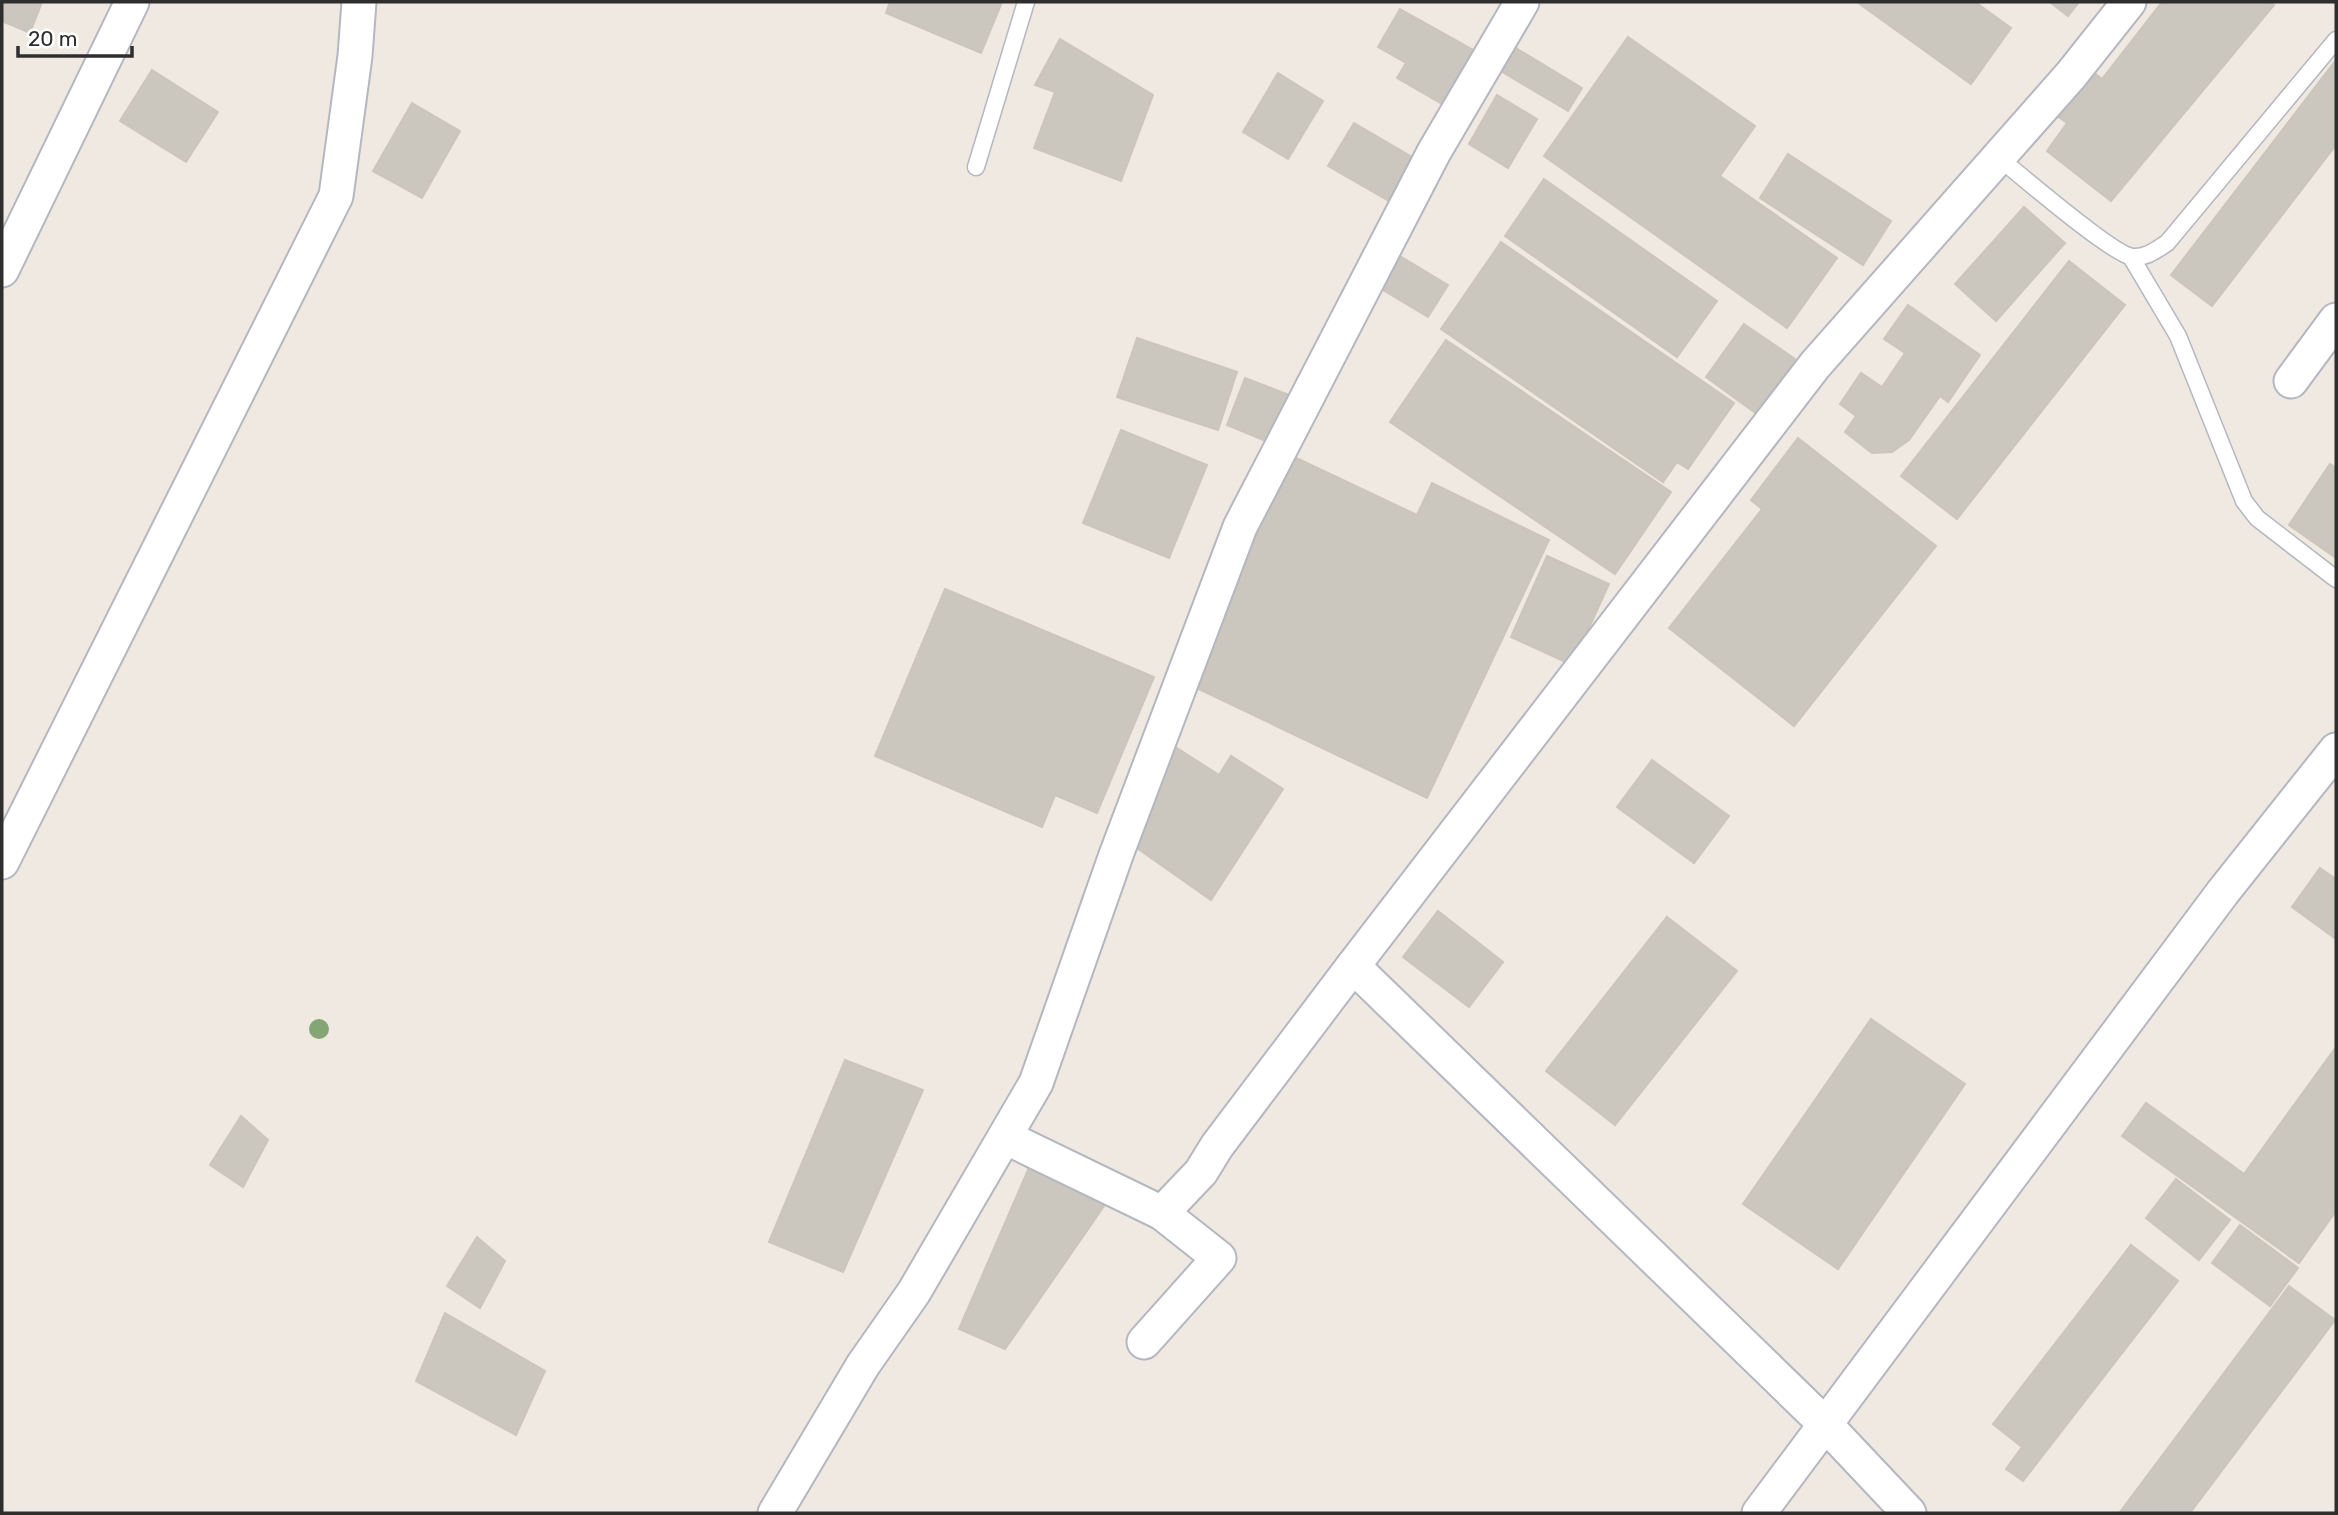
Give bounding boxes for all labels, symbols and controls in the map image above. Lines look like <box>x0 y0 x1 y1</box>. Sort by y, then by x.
scale bar <box>18 14 131 58</box>
text: 20 m <box>28 26 77 51</box>

